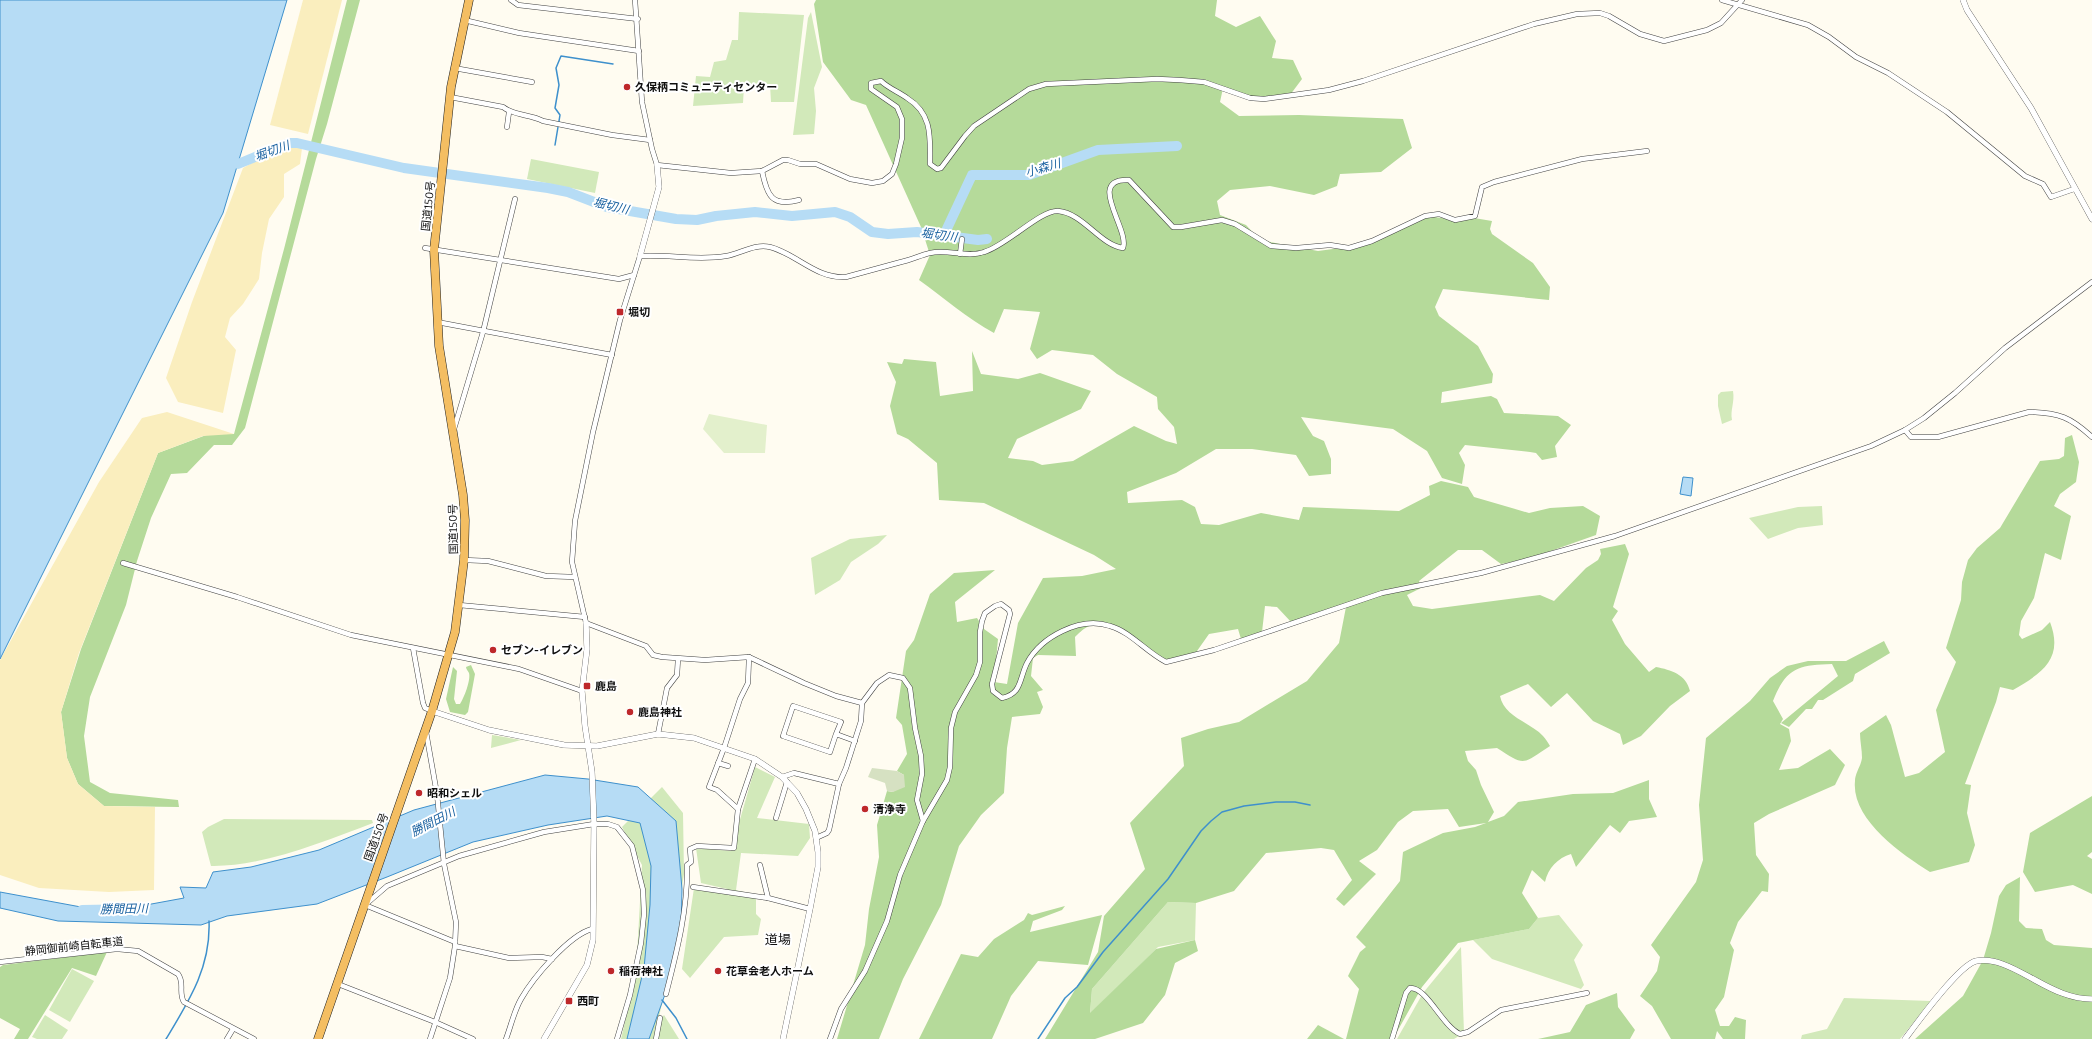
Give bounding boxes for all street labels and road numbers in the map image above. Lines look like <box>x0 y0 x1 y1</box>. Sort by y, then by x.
street label: 国道150号 <box>419 180 438 232</box>
street label: 国道150号 <box>447 504 460 554</box>
street label: 国道150号 <box>362 811 391 863</box>
street label: 静岡御前崎自転車道 <box>24 935 124 958</box>

